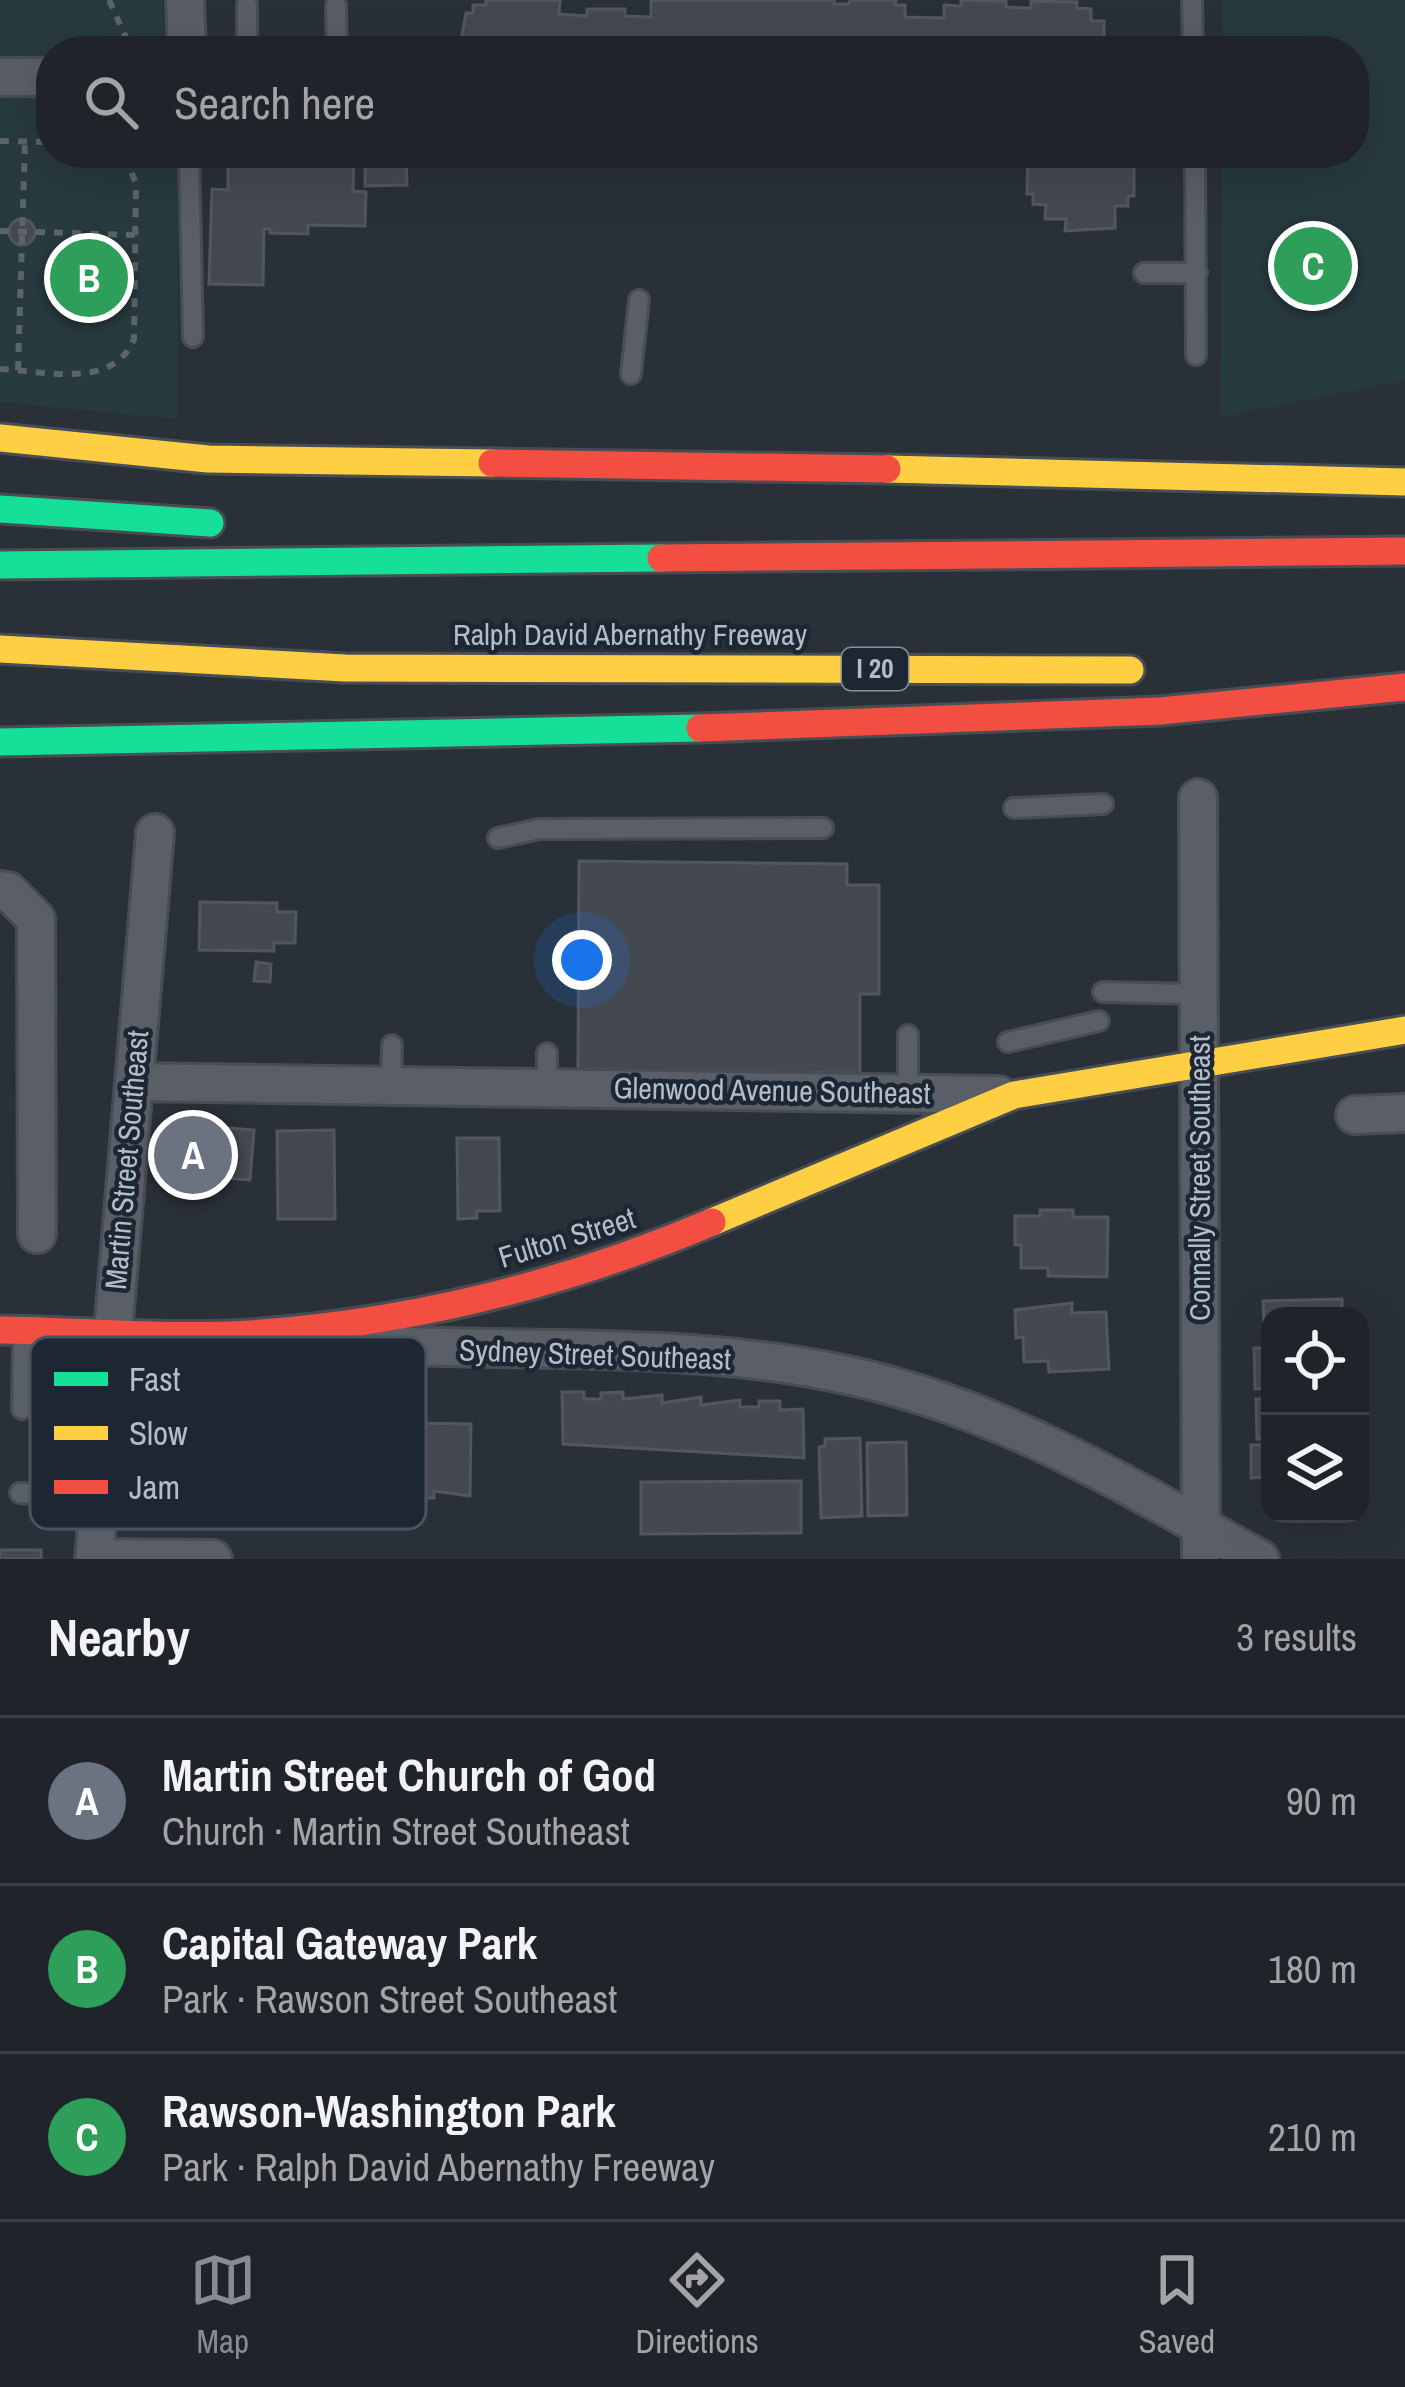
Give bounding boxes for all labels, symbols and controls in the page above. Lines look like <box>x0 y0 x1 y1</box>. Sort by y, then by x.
search box <box>36 36 1369 168</box>
icon: search <box>78 69 144 135</box>
text: Search here <box>174 72 375 133</box>
pin: C <box>1274 221 1352 311</box>
pin: B <box>50 233 128 323</box>
street label: Ralph David Abernathy Freeway <box>453 614 808 654</box>
road number: I 20 <box>842 648 908 690</box>
your location <box>552 930 612 990</box>
street label: Martin Street Southeast <box>95 1029 157 1291</box>
street label: Connally Street Southeast <box>1179 1035 1219 1321</box>
street label: Glenwood Avenue Southeast <box>613 1067 931 1113</box>
pin: A <box>154 1110 232 1200</box>
street label: Fulton Street <box>494 1197 640 1277</box>
map controls <box>1261 1307 1369 1523</box>
button: locate <box>1261 1307 1369 1415</box>
street label: Sydney Street Southeast <box>458 1329 732 1379</box>
legend <box>30 1337 426 1529</box>
text: Fast <box>129 1357 180 1401</box>
text: Slow <box>129 1411 188 1455</box>
button: layers <box>1261 1415 1369 1523</box>
text: Jam <box>129 1465 180 1509</box>
text: Nearby <box>48 1603 190 1672</box>
text: 3 results <box>1236 1611 1357 1663</box>
text: Martin Street Church of God <box>162 1744 656 1805</box>
text: A <box>75 1775 99 1827</box>
text: 90 m <box>1286 1775 1357 1827</box>
text: Church · Martin Street Southeast <box>162 1805 630 1857</box>
text: Capital Gateway Park <box>162 1912 537 1973</box>
text: B <box>75 1943 99 1995</box>
text: 180 m <box>1268 1943 1357 1995</box>
text: Park · Rawson Street Southeast <box>162 1973 617 2025</box>
text: Rawson-Washington Park <box>162 2080 616 2141</box>
text: C <box>75 2111 99 2163</box>
text: 210 m <box>1268 2111 1357 2163</box>
text: Park · Ralph David Abernathy Freeway <box>162 2141 715 2193</box>
tab: Map <box>190 2247 256 2363</box>
tab: Directions <box>635 2247 759 2363</box>
tab: Saved <box>1138 2247 1215 2363</box>

